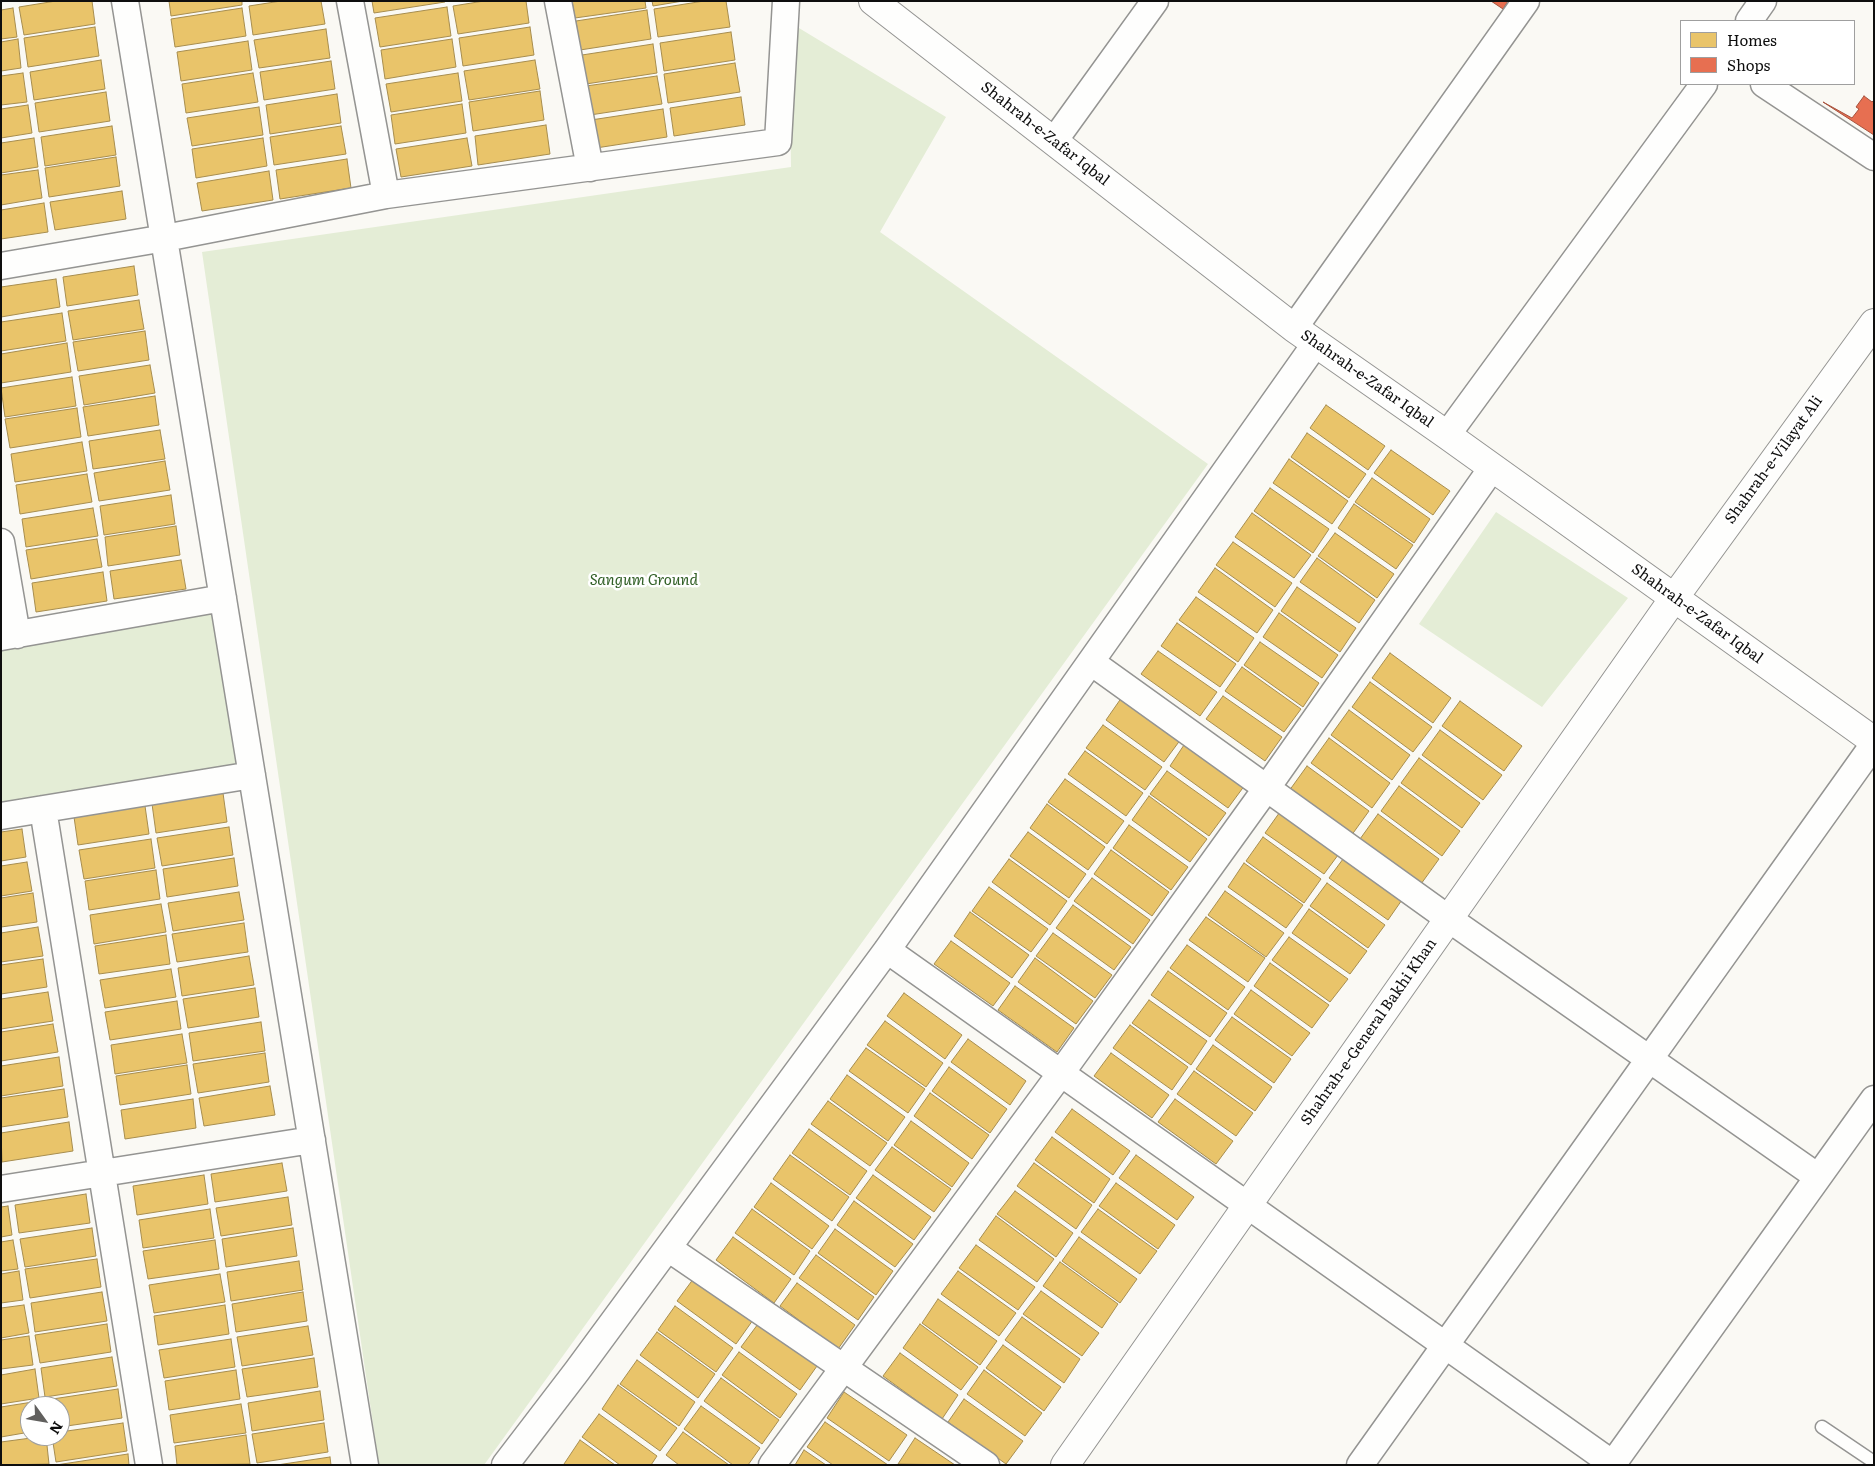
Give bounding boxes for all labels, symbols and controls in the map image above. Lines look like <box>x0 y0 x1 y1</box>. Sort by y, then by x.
legend <box>1680 20 1855 85</box>
text: Homes <box>1727 28 1777 51</box>
text: Shops <box>1727 53 1770 76</box>
street label: Shahrah-e-Zafar Iqbal <box>977 78 1113 190</box>
street label: Shahrah-e-Zafar Iqbal <box>1297 326 1437 432</box>
street label: Shahrah-e-Vilayat Ali <box>1722 392 1826 528</box>
street label: Shahrah-e-Zafar Iqbal <box>1628 560 1766 668</box>
park label: Sangum Ground <box>590 572 698 590</box>
street label: Shahrah-e-General Bakhi Khan <box>1297 935 1441 1129</box>
north arrow <box>20 1396 70 1446</box>
text: N <box>45 1418 68 1439</box>

